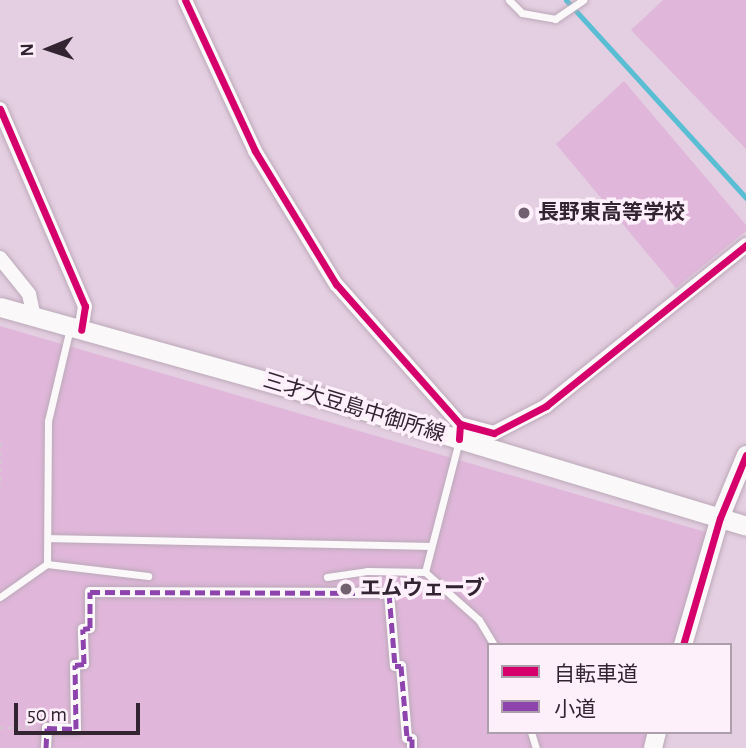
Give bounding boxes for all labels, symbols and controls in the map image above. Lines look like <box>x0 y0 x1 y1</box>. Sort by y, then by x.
north arrow <box>14 14 84 84</box>
text: N <box>18 43 37 57</box>
place label: 長野東高等学校 <box>538 200 685 226</box>
marker: 長野東高等学校 <box>516 205 532 221</box>
street label: 三才大豆島中御所線 <box>260 368 448 448</box>
place label: エムウェーブ <box>360 576 486 602</box>
marker: エムウェーブ <box>338 581 354 597</box>
legend <box>487 643 732 734</box>
text: 自転車道 <box>554 664 638 685</box>
scale bar <box>18 688 144 732</box>
text: 小道 <box>554 699 596 720</box>
text: 50 m <box>27 704 67 725</box>

